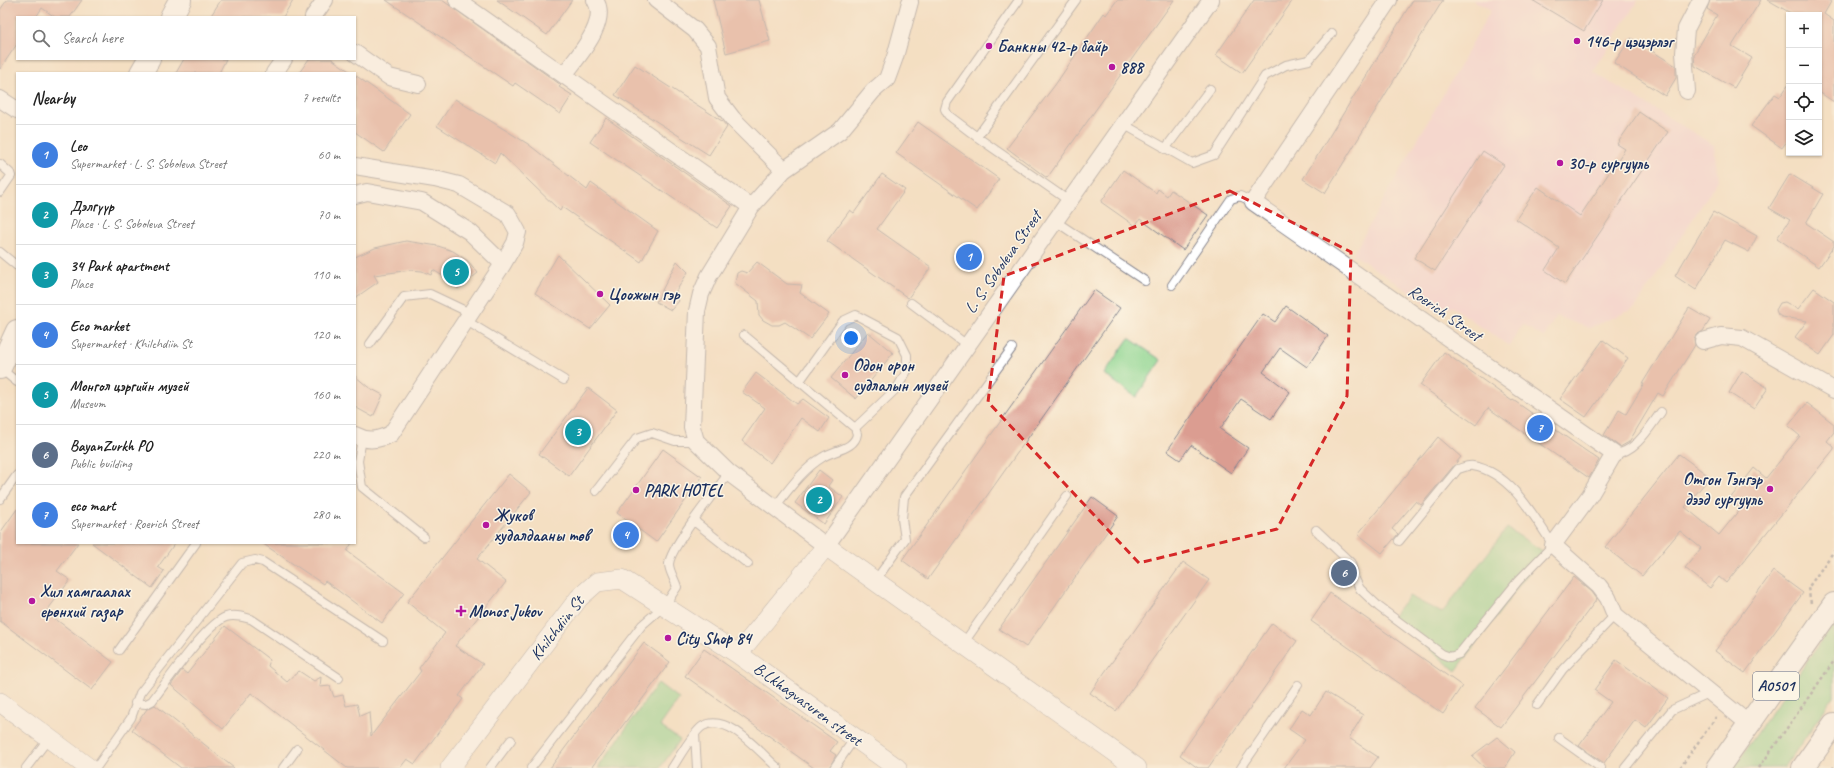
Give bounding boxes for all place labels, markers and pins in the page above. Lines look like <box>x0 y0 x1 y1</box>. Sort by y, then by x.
place label: 146-р цэцэрлэг <box>1585 31 1676 52</box>
place label: Банкны 42-р байр <box>997 36 1109 57</box>
marker: 146-р цэцэрлэг <box>1572 36 1582 46</box>
marker: Банкны 42-р байр <box>984 41 994 51</box>
place label: 888 <box>1120 57 1145 78</box>
marker: 888 <box>1107 62 1117 72</box>
place label: 30-р сургууль <box>1568 153 1650 174</box>
marker: 30-р сургууль <box>1555 158 1565 168</box>
pin: 1 <box>956 242 982 272</box>
pin: 5 <box>443 257 469 287</box>
place label: Цоожын гэр <box>608 284 681 305</box>
marker: Цоожын гэр <box>595 289 605 299</box>
place label: Одон орон судлалын музей <box>853 355 949 396</box>
marker: Одон орон судлалын музей <box>840 370 850 380</box>
pin: 7 <box>1527 413 1553 443</box>
pin: 3 <box>565 417 591 447</box>
place label: Отгон Тэнгэр дээд сургууль <box>1683 469 1764 510</box>
place label: PARK HOTEL <box>644 480 724 501</box>
marker: Отгон Тэнгэр дээд сургууль <box>1765 484 1775 494</box>
marker: PARK HOTEL <box>631 485 641 495</box>
pin: 2 <box>806 485 832 515</box>
place label: Жуков худалдааны төв <box>494 505 593 546</box>
marker: Жуков худалдааны төв <box>481 520 491 530</box>
pin: 4 <box>613 520 639 550</box>
pin: 6 <box>1331 558 1357 588</box>
place label: Хил хамгаалах ерөнхий газар <box>40 581 132 623</box>
marker: Хил хамгаалах ерөнхий газар <box>27 596 37 606</box>
place label: Monos Jukov <box>469 601 544 622</box>
marker: Monos Jukov <box>456 606 466 616</box>
place label: City Shop 84 <box>676 628 754 649</box>
marker: City Shop 84 <box>663 633 673 643</box>

